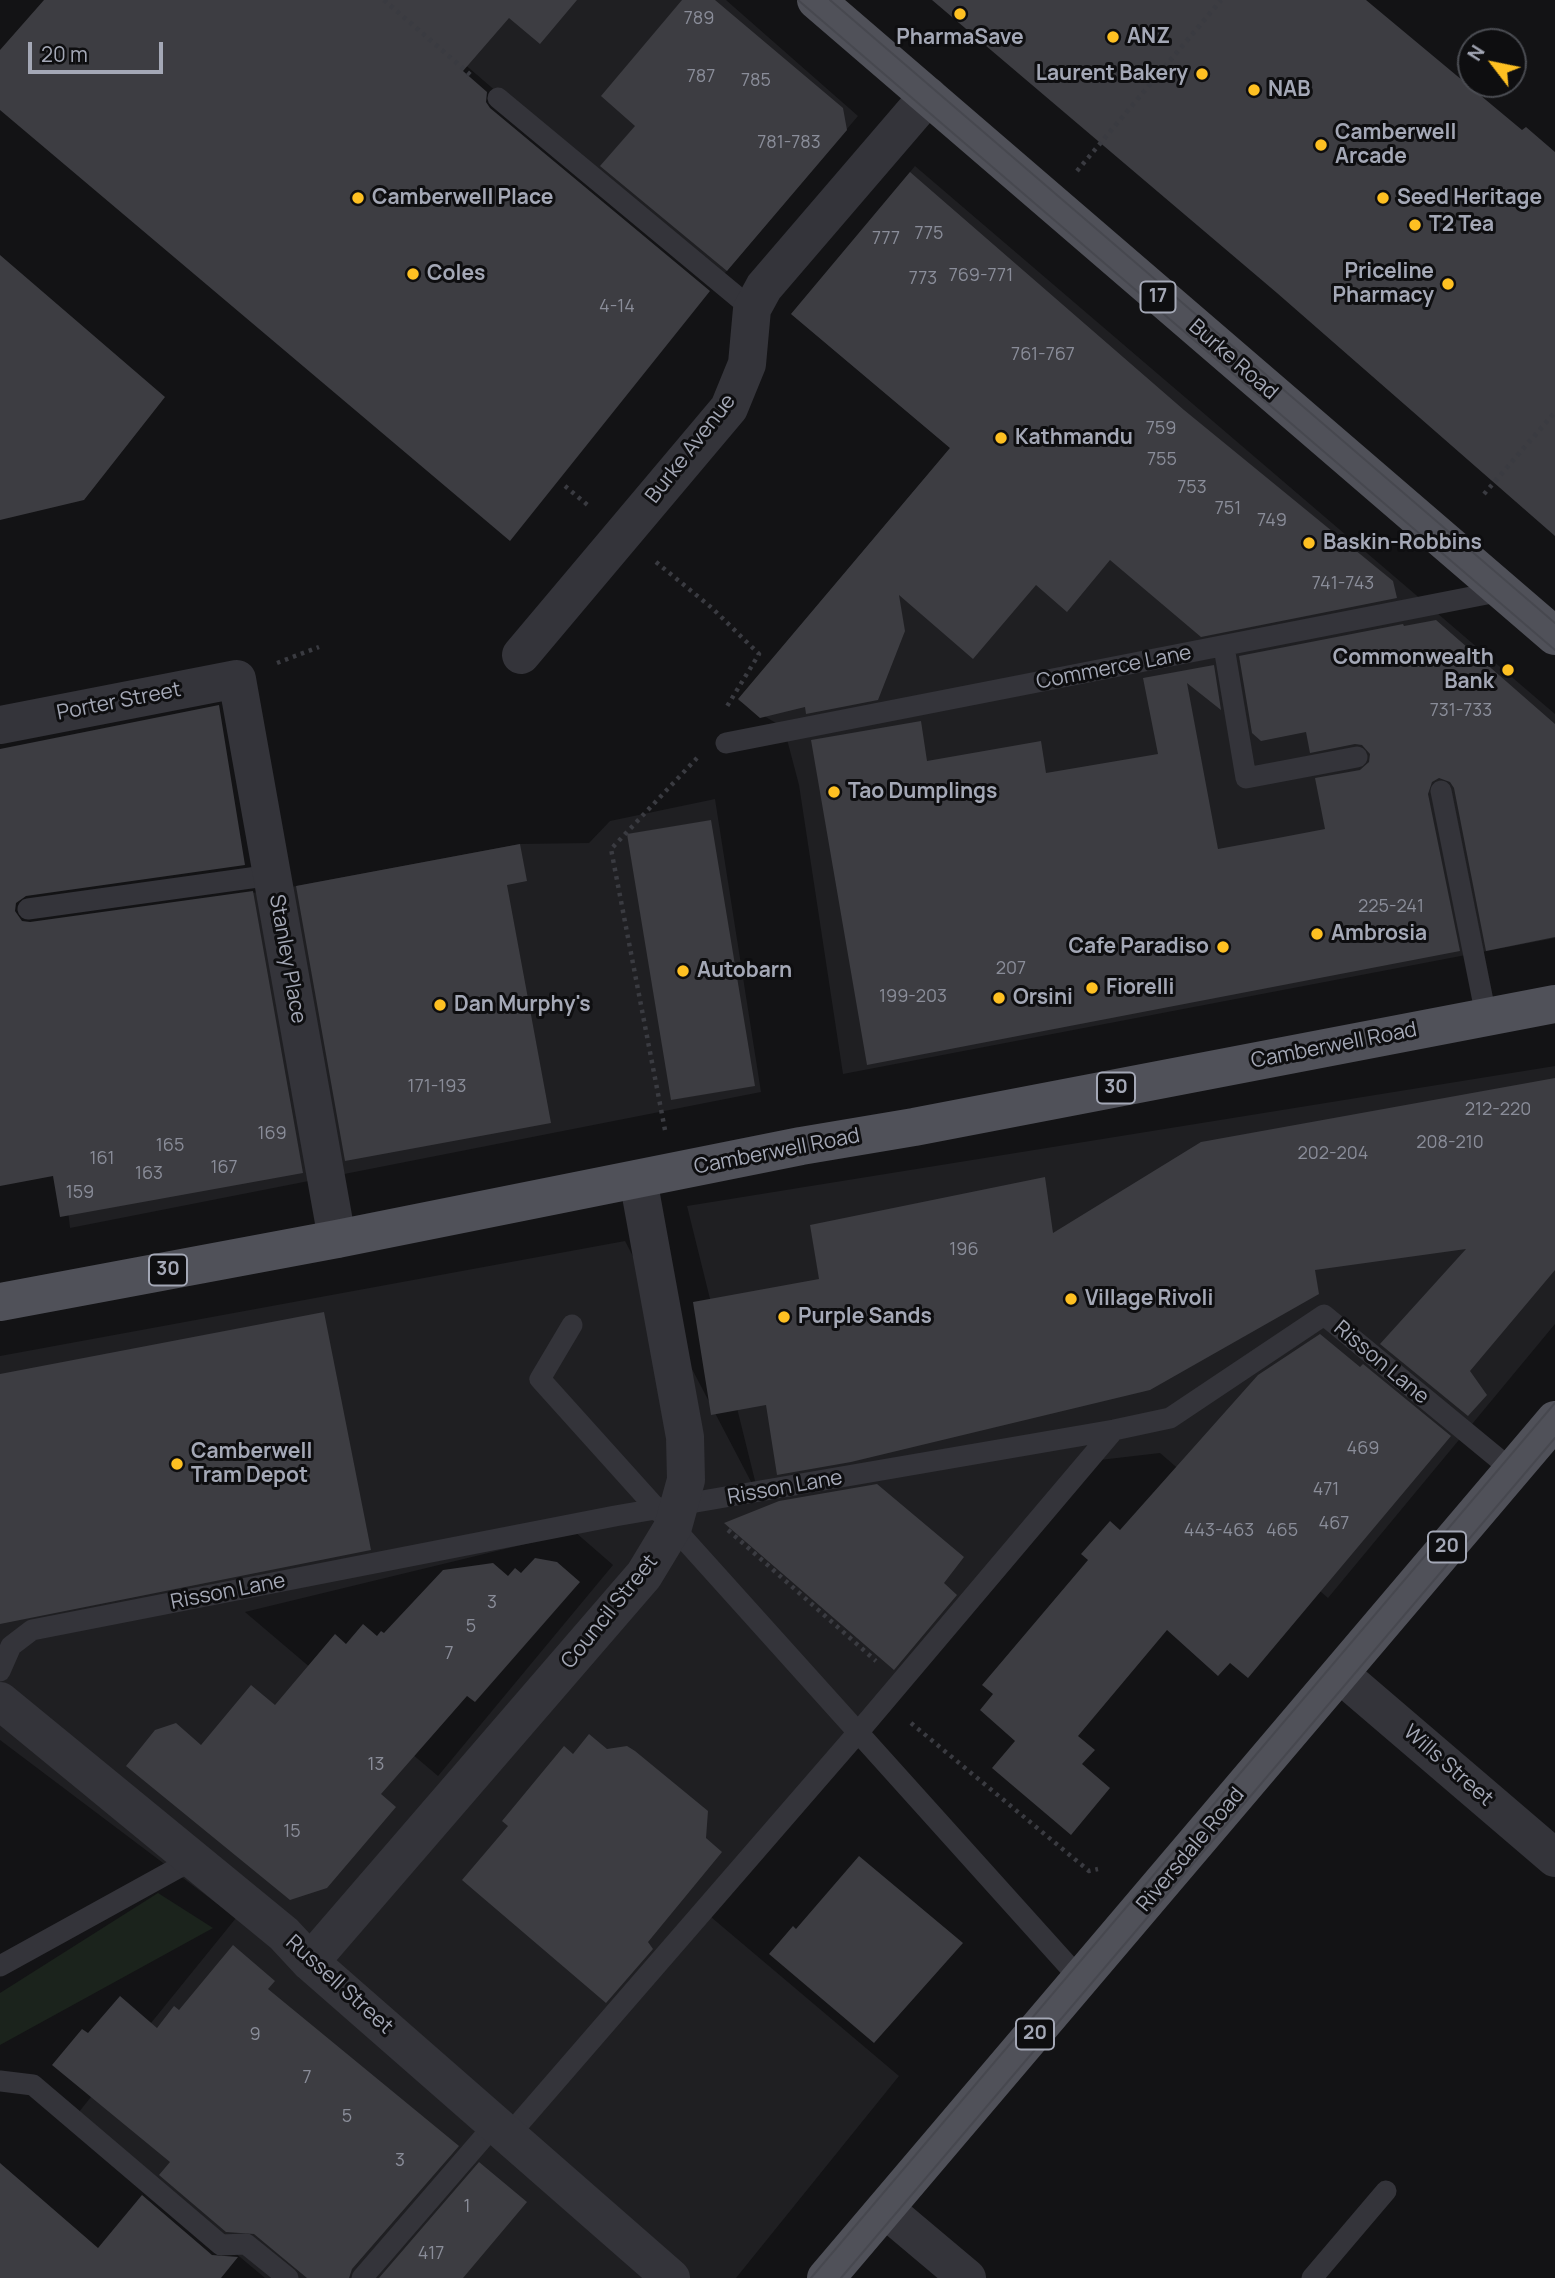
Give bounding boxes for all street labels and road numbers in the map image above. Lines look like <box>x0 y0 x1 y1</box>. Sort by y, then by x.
road number: 17 <box>1140 282 1176 312</box>
street label: Burke Road <box>1183 315 1283 405</box>
street label: Burke Avenue <box>641 389 741 509</box>
street label: Commerce Lane <box>1034 641 1194 695</box>
street label: Porter Street <box>55 678 183 726</box>
street label: Stanley Place <box>263 893 311 1025</box>
street label: Camberwell Road <box>1249 1018 1419 1074</box>
road number: 30 <box>1097 1072 1135 1104</box>
street label: Camberwell Road <box>692 1124 862 1180</box>
road number: 30 <box>149 1254 187 1286</box>
street label: Risson Lane <box>1328 1316 1434 1410</box>
street label: Risson Lane <box>726 1465 844 1511</box>
road number: 20 <box>1428 1532 1466 1562</box>
street label: Council Street <box>556 1550 664 1674</box>
street label: Risson Lane <box>168 1569 288 1615</box>
street label: Wills Street <box>1398 1720 1498 1812</box>
street label: Riversdale Road <box>1132 1783 1250 1917</box>
street label: Russell Street <box>280 1930 398 2040</box>
road number: 20 <box>1016 2018 1054 2050</box>

